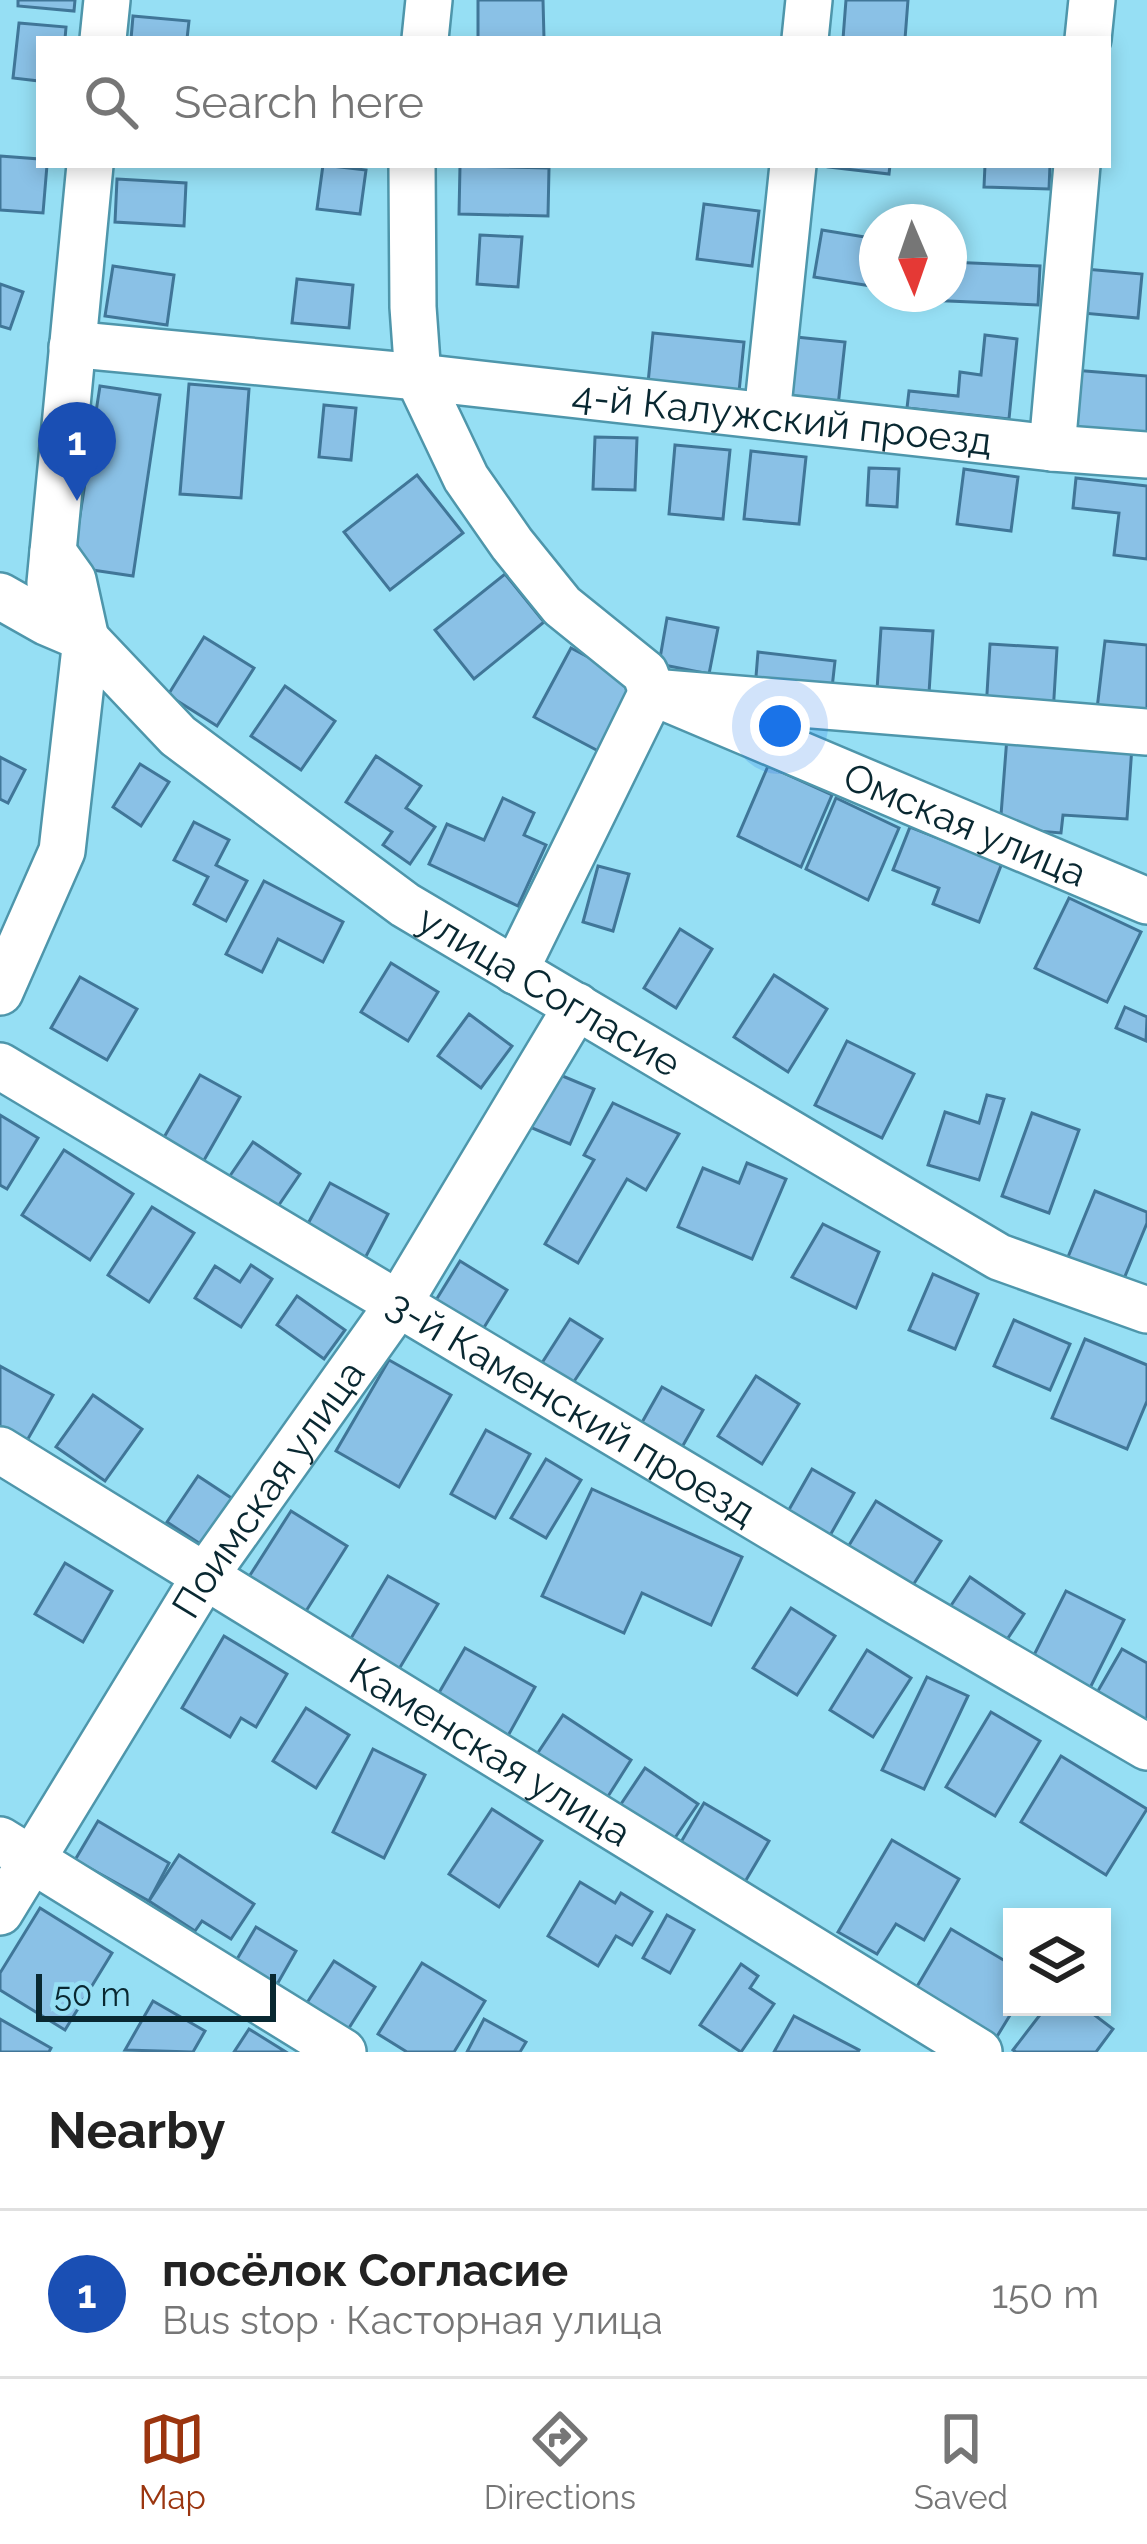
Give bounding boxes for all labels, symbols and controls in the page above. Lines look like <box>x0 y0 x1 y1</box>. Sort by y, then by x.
search box <box>36 36 1111 168</box>
icon: search <box>78 69 144 135</box>
text: Search here <box>174 76 424 129</box>
north arrow <box>859 204 967 312</box>
street label: 4-й Калужский проезд <box>570 371 994 464</box>
pin: 1 <box>38 402 116 501</box>
your location <box>750 696 810 756</box>
street label: Омская улица <box>837 753 1093 896</box>
street label: улица Согласие <box>410 895 689 1086</box>
street label: 3-й Каменский проезд <box>380 1280 764 1535</box>
street label: Поимская улица <box>162 1351 374 1626</box>
street label: Каменская улица <box>342 1648 640 1855</box>
map controls <box>1003 1908 1111 2016</box>
button: layers <box>1003 1908 1111 2016</box>
scale bar <box>36 1968 276 2021</box>
text: 50 m <box>54 1975 131 2014</box>
text: Nearby <box>48 2100 225 2160</box>
text: посёлок Согласие <box>162 2244 568 2297</box>
text: 1 <box>77 2271 97 2317</box>
text: 150 m <box>991 2271 1099 2317</box>
text: Bus stop · Касторная улица <box>162 2297 663 2343</box>
tab: Map <box>139 2406 206 2517</box>
tab: Directions <box>484 2406 636 2517</box>
tab: Saved <box>914 2406 1008 2517</box>

